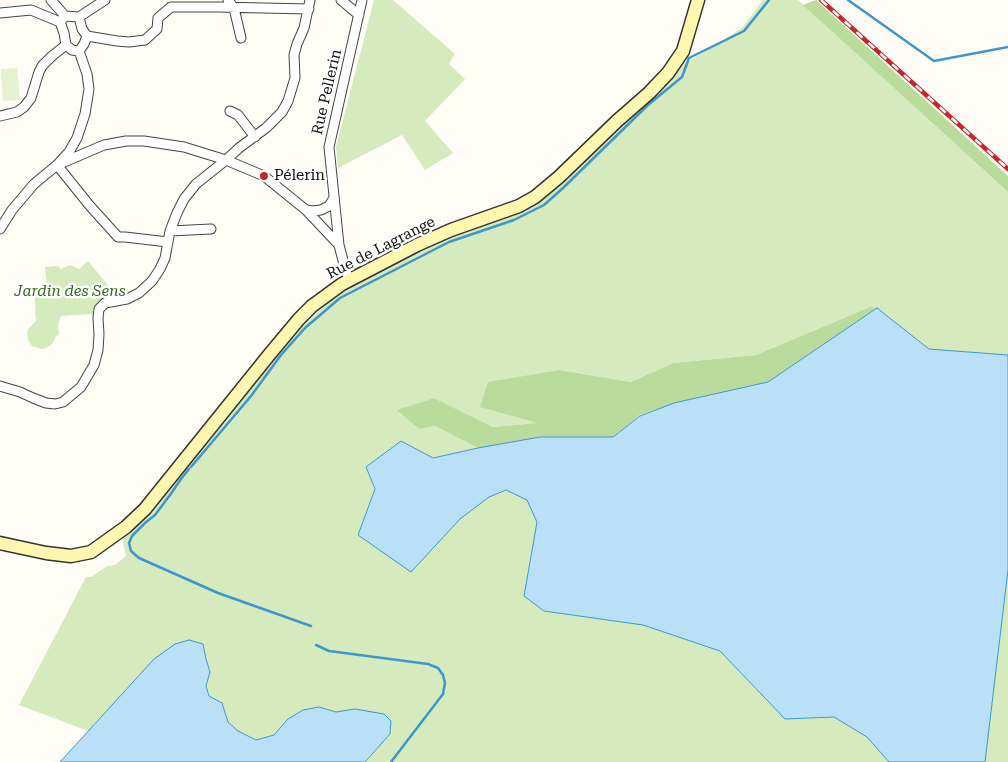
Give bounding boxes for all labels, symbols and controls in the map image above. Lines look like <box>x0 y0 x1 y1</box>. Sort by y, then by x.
street label: Rue Pellerin <box>308 48 346 136</box>
place label: Pélerin <box>274 167 325 185</box>
marker: Pélerin <box>258 170 270 182</box>
street label: Rue de Lagrange <box>324 213 438 283</box>
park label: Jardin des Sens <box>14 283 126 301</box>

